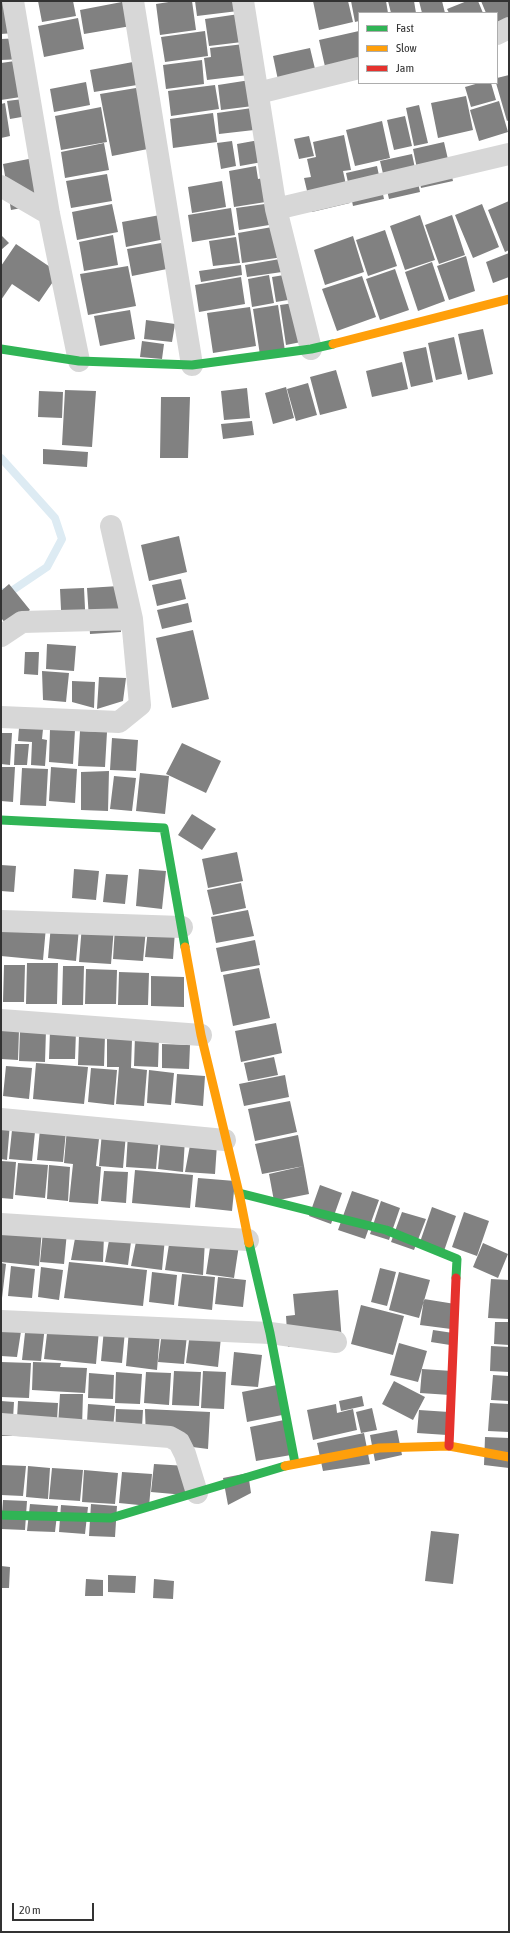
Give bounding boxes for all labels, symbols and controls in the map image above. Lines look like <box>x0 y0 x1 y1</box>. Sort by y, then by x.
legend <box>358 12 498 84</box>
text: Fast <box>396 21 414 35</box>
text: Slow <box>396 41 417 55</box>
text: Jam <box>396 61 414 75</box>
scale bar <box>14 1895 96 1921</box>
text: 20 m <box>19 1903 41 1917</box>

